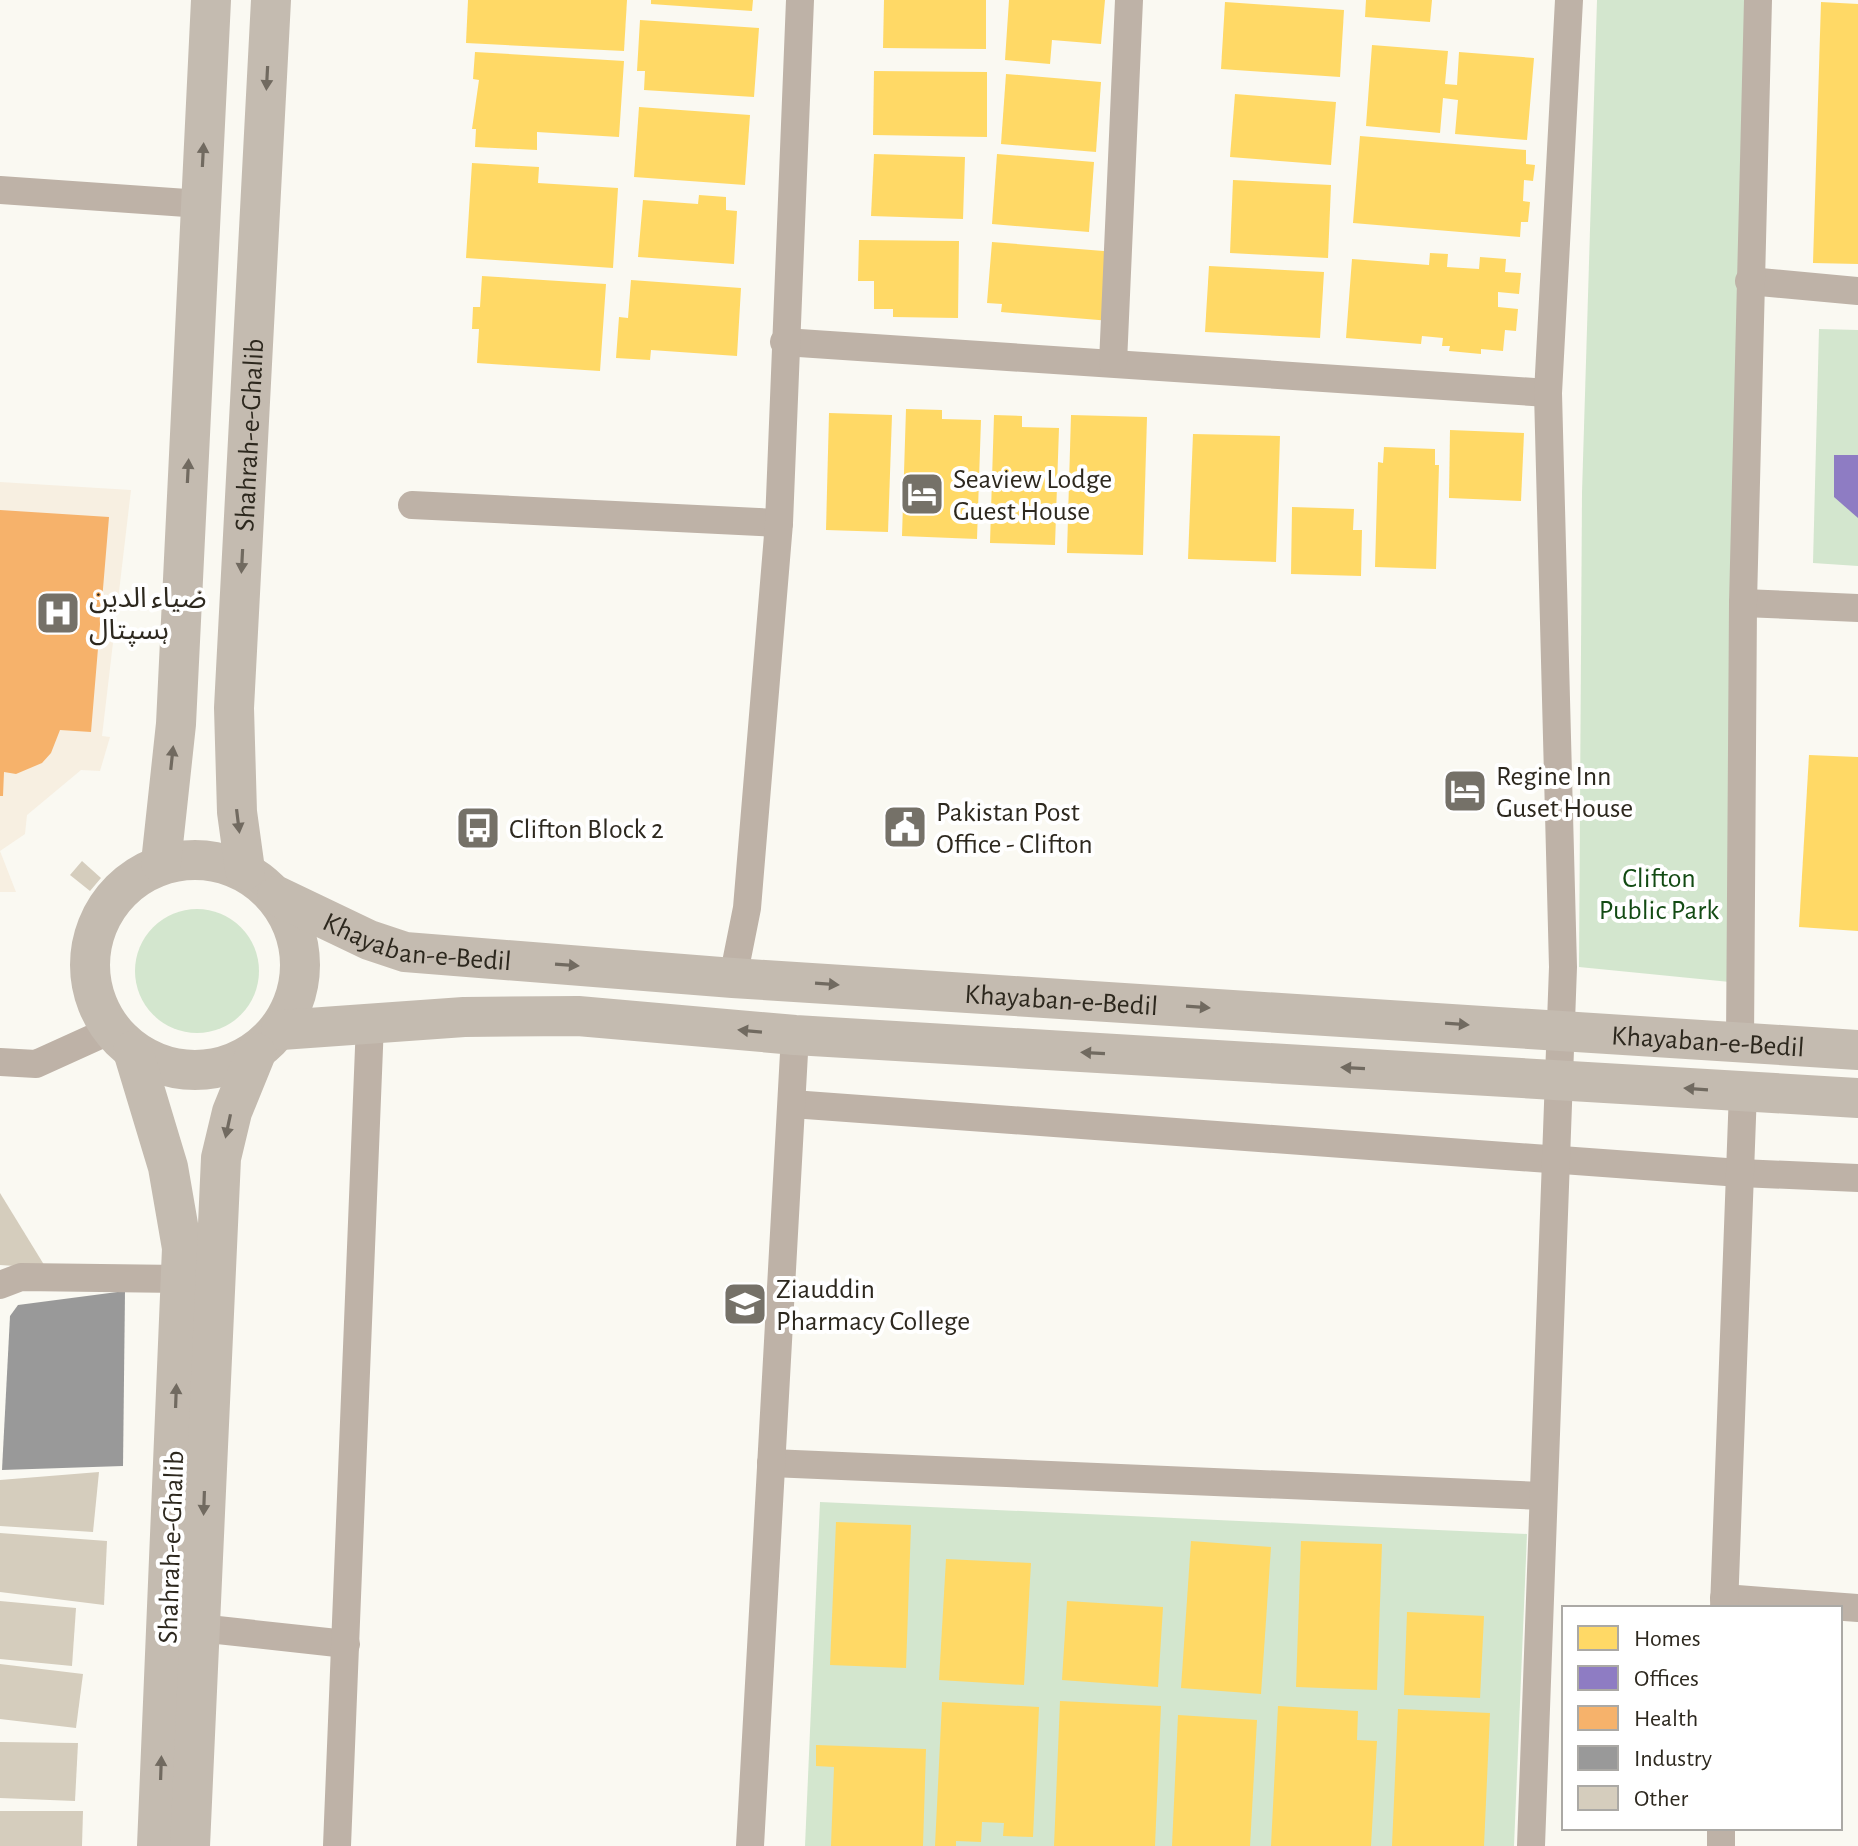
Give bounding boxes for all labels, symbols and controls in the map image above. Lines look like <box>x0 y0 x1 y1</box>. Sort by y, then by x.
one-way arrow <box>260 66 273 91</box>
one-way arrow <box>197 142 210 167</box>
street label: Shahrah-e-Ghalib <box>231 338 269 532</box>
one-way arrow <box>182 458 195 483</box>
place label: Seaview Lodge Guest House <box>953 466 1112 526</box>
hotel icon: Seaview Lodge Guest House <box>898 470 946 518</box>
one-way arrow <box>235 549 248 574</box>
place label: ضیاء الدین ہسپتال <box>89 585 207 647</box>
hospital icon: ضیاء الدین ہسپتال <box>34 589 82 637</box>
one-way arrow <box>166 745 179 770</box>
place label: Regine Inn Guset House <box>1496 763 1633 823</box>
hotel icon: Regine Inn Guset House <box>1441 767 1489 815</box>
place label: Pakistan Post Office - Clifton <box>936 799 1093 859</box>
public building icon: Pakistan Post Office - Clifton <box>881 803 929 851</box>
bus stop icon: Clifton Block 2 <box>454 804 502 852</box>
one-way arrow <box>232 809 245 834</box>
place label: Clifton Block 2 <box>509 816 664 844</box>
park label: Clifton Public Park <box>1599 865 1719 925</box>
street label: Khayaban-e-Bedil <box>318 908 513 976</box>
one-way arrow <box>555 959 580 972</box>
one-way arrow <box>814 978 839 991</box>
street label: Khayaban-e-Bedil <box>964 981 1159 1021</box>
one-way arrow <box>1186 1001 1211 1014</box>
one-way arrow <box>1445 1018 1470 1031</box>
street label: Khayaban-e-Bedil <box>1610 1022 1805 1063</box>
one-way arrow <box>737 1024 762 1037</box>
one-way arrow <box>1080 1046 1105 1059</box>
one-way arrow <box>1340 1061 1365 1074</box>
one-way arrow <box>1683 1082 1708 1095</box>
one-way arrow <box>221 1114 234 1139</box>
place label: Ziauddin Pharmacy College <box>776 1276 970 1336</box>
school or university icon: Ziauddin Pharmacy College <box>721 1280 769 1328</box>
one-way arrow <box>169 1383 182 1408</box>
street label: Shahrah-e-Ghalib <box>155 1450 189 1644</box>
one-way arrow <box>198 1491 211 1516</box>
legend <box>1562 1606 1842 1830</box>
text: Homes <box>1634 1627 1701 1651</box>
text: Offices <box>1634 1667 1699 1691</box>
text: Health <box>1634 1707 1698 1731</box>
text: Industry <box>1634 1747 1712 1771</box>
one-way arrow <box>154 1755 167 1780</box>
text: Other <box>1634 1787 1688 1811</box>

